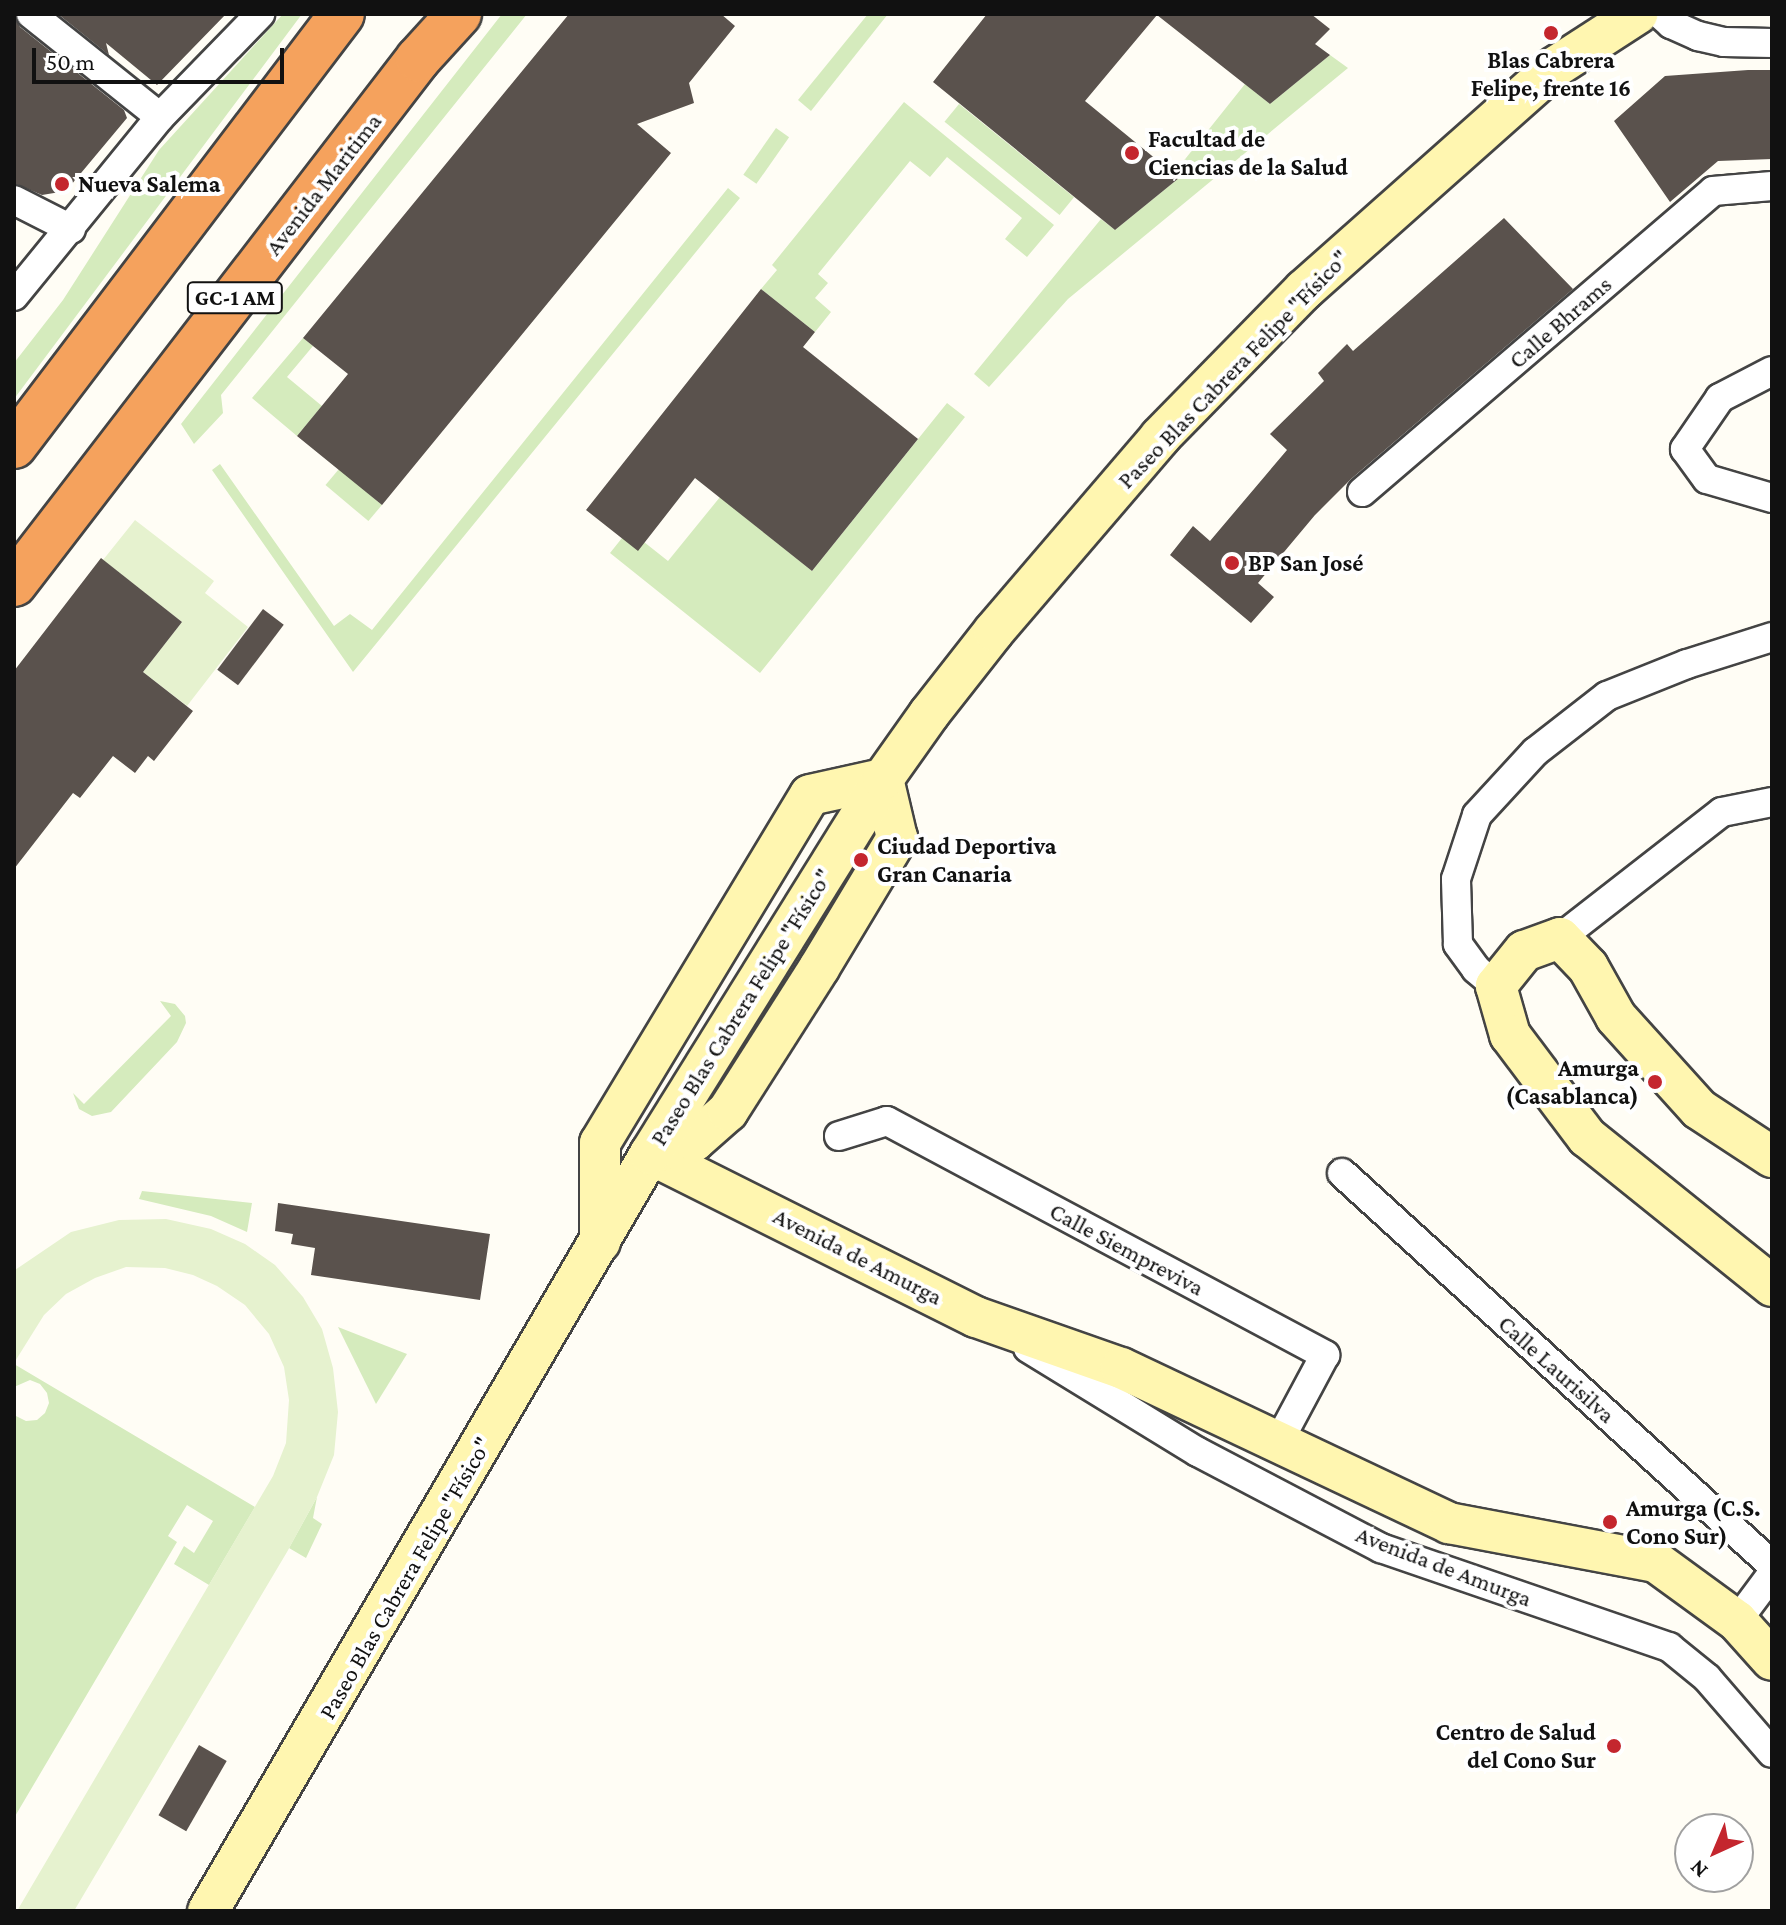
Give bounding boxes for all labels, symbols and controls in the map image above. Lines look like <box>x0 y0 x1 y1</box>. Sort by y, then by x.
marker: Blas Cabrera Felipe, frente 16 <box>1542 24 1560 42</box>
scale bar <box>36 32 288 82</box>
place label: Blas Cabrera Felipe, frente 16 <box>1471 46 1631 102</box>
text: 50 m <box>46 48 95 75</box>
street label: Avenida Maritima <box>259 107 387 261</box>
place label: Facultad de Ciencias de la Salud <box>1148 125 1348 181</box>
marker: Facultad de Ciencias de la Salud <box>1123 144 1141 162</box>
place label: Nueva Salema <box>78 170 220 198</box>
marker: Nueva Salema <box>53 175 71 193</box>
street label: Paseo Blas Cabrera Felipe "Físico" <box>1111 244 1355 494</box>
street label: Calle Bhrams <box>1503 270 1617 374</box>
road number: GC-1 AM <box>185 280 285 316</box>
place label: BP San José <box>1248 549 1363 577</box>
marker: BP San José <box>1223 554 1241 572</box>
place label: Ciudad Deportiva Gran Canaria <box>877 832 1056 888</box>
marker: Ciudad Deportiva Gran Canaria <box>852 851 870 869</box>
street label: Paseo Blas Cabrera Felipe "Físico" <box>644 863 838 1151</box>
place label: Amurga (Casablanca) <box>1505 1054 1639 1110</box>
marker: Amurga (Casablanca) <box>1646 1073 1664 1091</box>
street label: Calle Siempreviva <box>1045 1196 1209 1302</box>
street label: Avenida de Amurga <box>769 1201 947 1311</box>
street label: Calle Laurisilva <box>1493 1309 1621 1429</box>
street label: Paseo Blas Cabrera Felipe "Físico" <box>312 1432 498 1724</box>
place label: Amurga (C.S. Cono Sur) <box>1626 1494 1761 1550</box>
marker: Amurga (C.S. Cono Sur) <box>1601 1513 1619 1531</box>
street label: Avenida de Amurga <box>1352 1519 1536 1613</box>
place label: Centro de Salud del Cono Sur <box>1436 1718 1596 1774</box>
marker: Centro de Salud del Cono Sur <box>1603 1735 1625 1757</box>
north arrow <box>1674 1813 1754 1893</box>
text: N <box>1684 1855 1712 1883</box>

